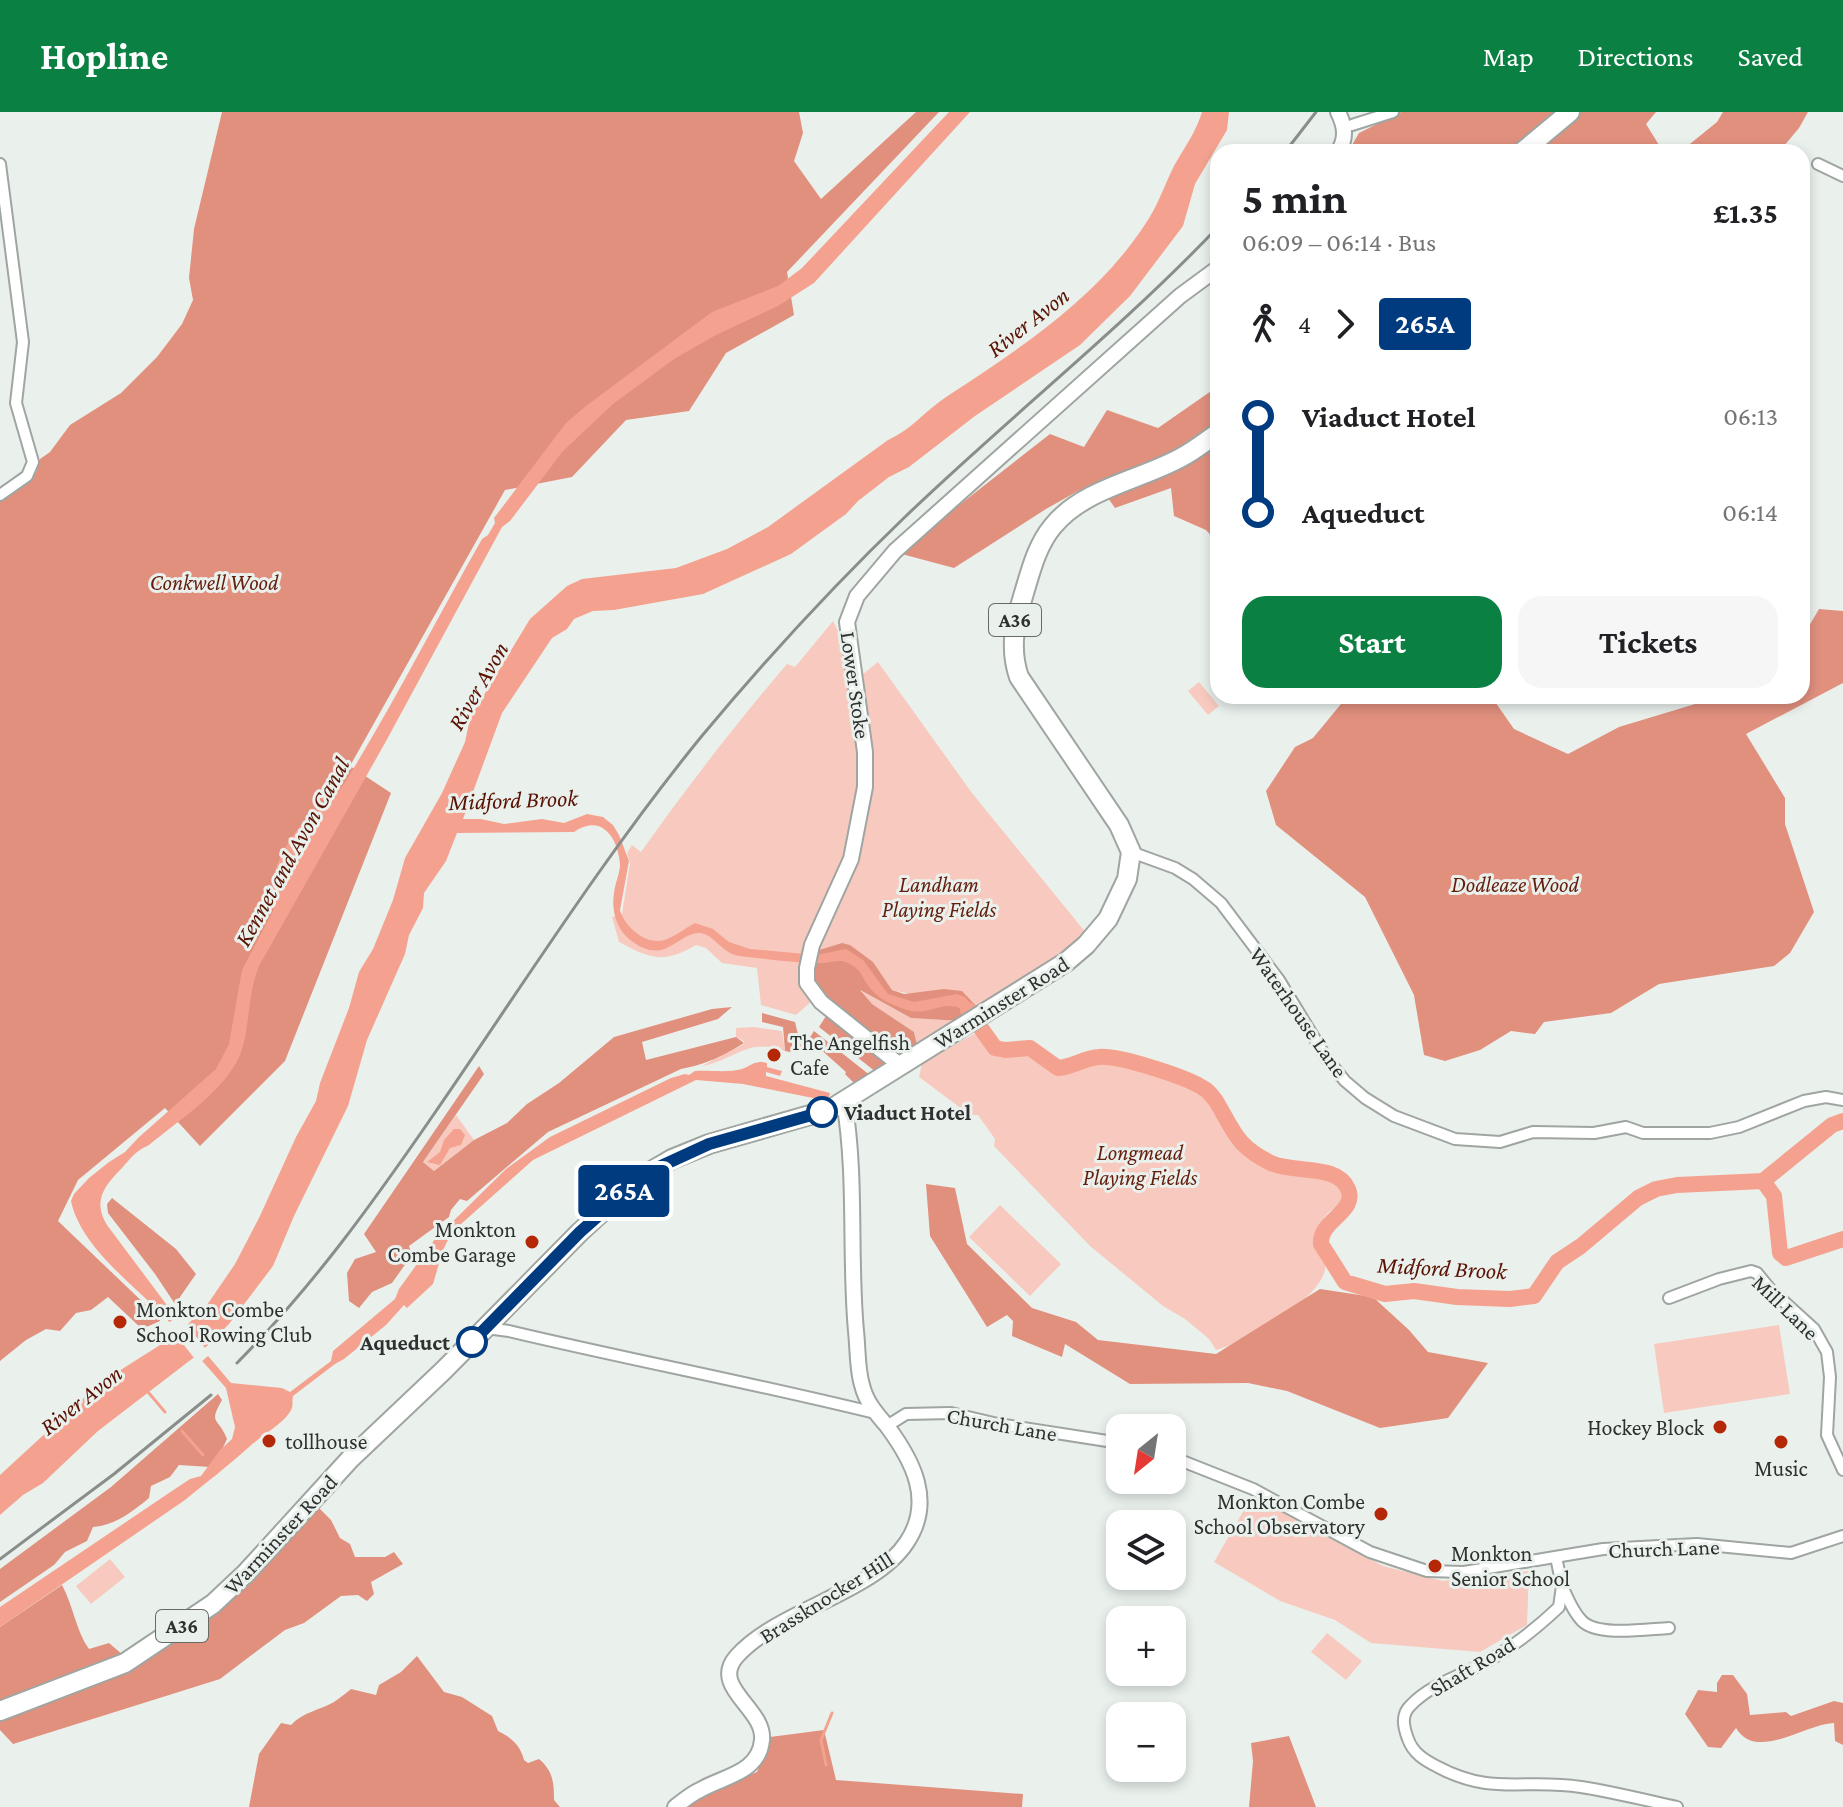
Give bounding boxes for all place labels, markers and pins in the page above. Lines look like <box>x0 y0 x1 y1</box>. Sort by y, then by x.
place label: The Angelfish Cafe <box>790 1030 910 1080</box>
marker: The Angelfish Cafe <box>765 1046 783 1064</box>
marker: Viaduct Hotel <box>807 1097 837 1127</box>
place label: Viaduct Hotel <box>843 1100 972 1125</box>
place label: Monkton Combe Garage <box>388 1217 516 1267</box>
marker: Monkton Combe Garage <box>523 1233 541 1251</box>
place label: Monkton Combe School Rowing Club <box>136 1297 312 1347</box>
marker: Monkton Combe School Rowing Club <box>111 1313 129 1331</box>
marker: Aqueduct <box>457 1327 487 1357</box>
place label: Aqueduct <box>359 1330 451 1355</box>
place label: Hockey Block <box>1587 1415 1704 1440</box>
marker: Hockey Block <box>1711 1418 1729 1436</box>
place label: tollhouse <box>285 1429 367 1454</box>
marker: tollhouse <box>260 1432 278 1450</box>
marker: Music <box>1772 1433 1790 1451</box>
place label: Music <box>1754 1456 1808 1481</box>
place label: Monkton Combe School Observatory <box>1194 1489 1366 1539</box>
marker: Monkton Combe School Observatory <box>1372 1505 1390 1523</box>
place label: Monkton Senior School <box>1451 1541 1570 1591</box>
marker: Monkton Senior School <box>1426 1557 1444 1575</box>

